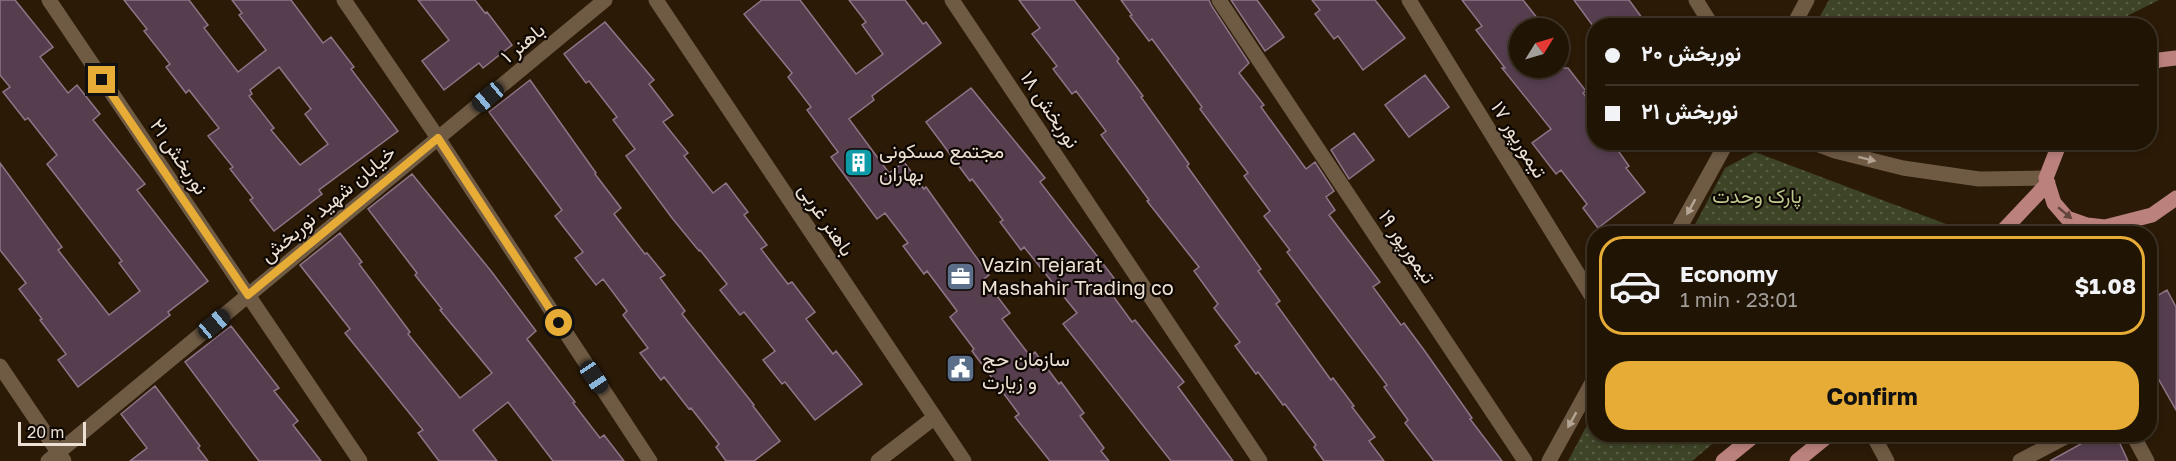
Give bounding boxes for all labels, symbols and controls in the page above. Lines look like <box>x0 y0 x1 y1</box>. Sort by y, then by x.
street label: باهنر ۱ <box>495 17 550 69</box>
north arrow <box>1509 18 1569 78</box>
map controls <box>1509 18 1569 78</box>
text: نوربخش ۲۰ <box>1641 39 1741 66</box>
route end <box>88 66 115 93</box>
street label: نوربخش ۱۸ <box>1015 66 1085 153</box>
car <box>468 79 508 115</box>
street label: تیمورپور ۱۷ <box>1484 96 1553 184</box>
text: نوربخش ۲۱ <box>1641 97 1738 124</box>
street label: نوربخش ۲۱ <box>144 113 214 200</box>
place label: مجتمع مسکونی بهاران <box>879 138 1004 187</box>
street label: خیابان شهید نوربخش <box>254 139 401 268</box>
building icon: مجتمع مسکونی بهاران <box>842 146 874 178</box>
one-way arrow <box>1858 155 1876 165</box>
street label: باهنر غربی <box>792 178 860 261</box>
park label: پارک وحدت <box>1712 183 1802 210</box>
one-way arrow <box>1686 198 1696 215</box>
street label: تیمورپور ۱۹ <box>1372 204 1441 289</box>
one-way arrow <box>2057 207 2073 220</box>
place label: Vazin Tejarat Mashahir Trading co <box>981 252 1174 299</box>
icon: car <box>1608 259 1662 313</box>
office icon: Vazin Tejarat Mashahir Trading co <box>944 260 976 292</box>
text: Economy <box>1680 260 1778 287</box>
text: $1.08 <box>2075 272 2136 299</box>
text: 1 min · 23:01 <box>1680 287 1797 311</box>
car <box>194 306 234 342</box>
route start <box>545 309 572 336</box>
place label: سازمان حج و زیارت <box>982 346 1070 395</box>
public building icon: سازمان حج و زیارت <box>945 353 977 385</box>
car <box>576 357 612 397</box>
button: Confirm <box>1605 361 2139 430</box>
one-way arrow <box>1566 412 1577 428</box>
scale bar <box>18 419 86 446</box>
text: 20 m <box>27 422 64 442</box>

